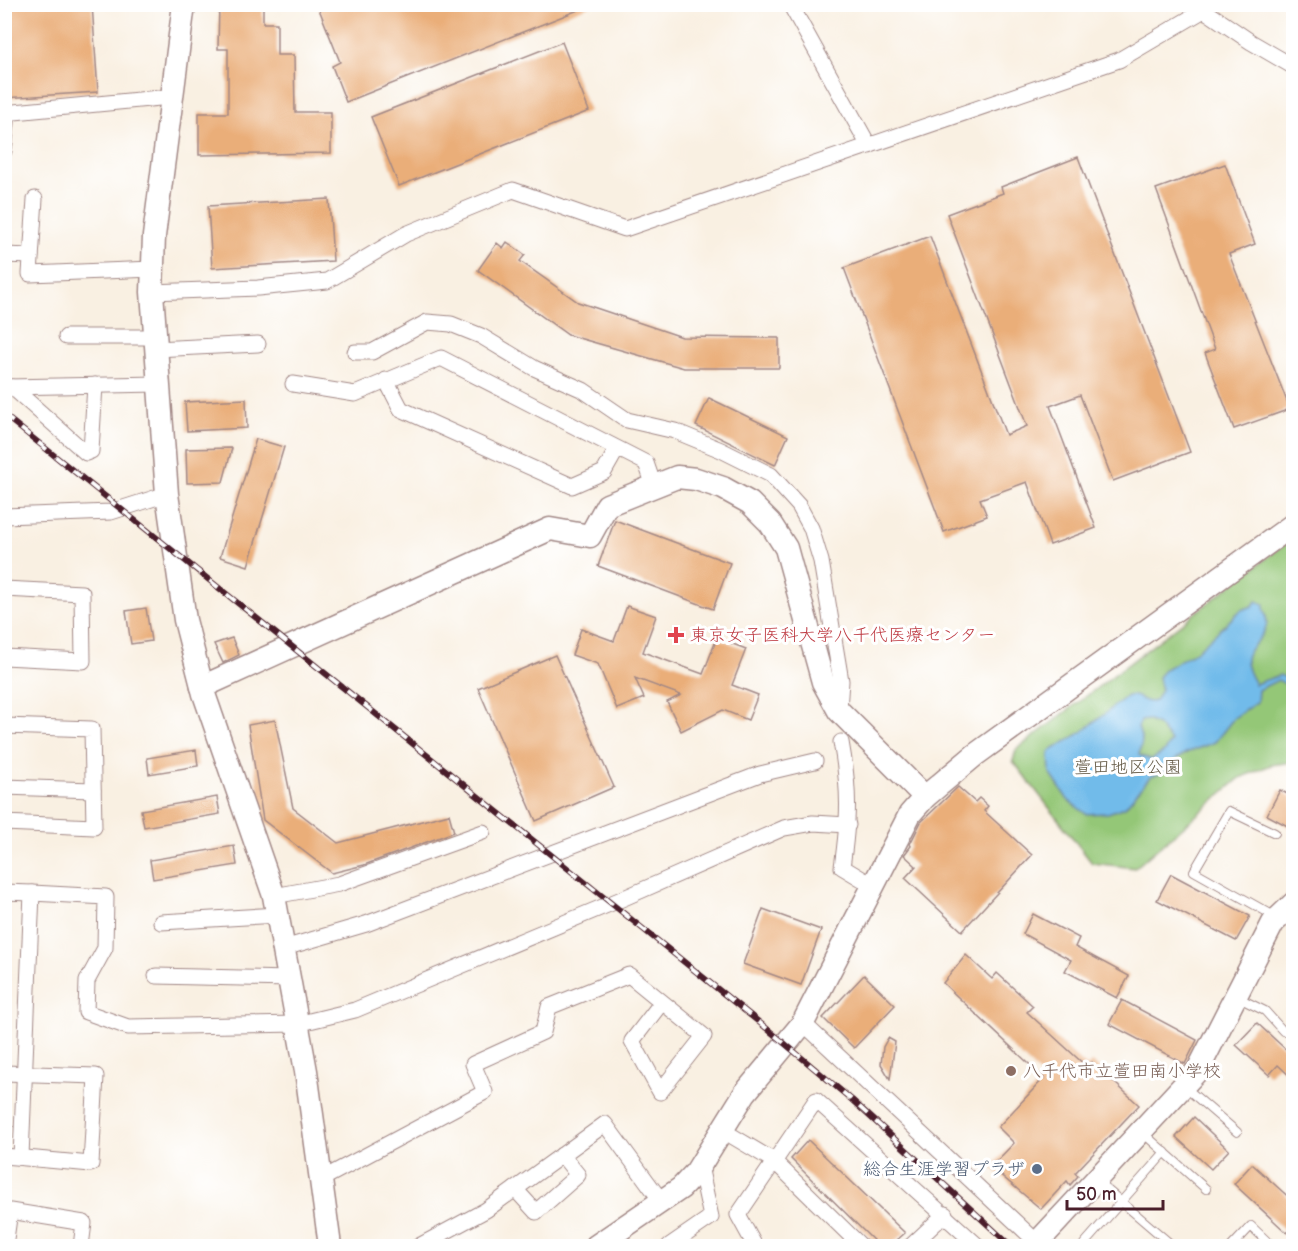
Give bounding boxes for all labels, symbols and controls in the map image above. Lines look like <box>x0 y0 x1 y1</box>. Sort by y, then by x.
place label: 東京女子医科大学八千代医療センター <box>690 625 995 646</box>
marker: 東京女子医科大学八千代医療センター <box>667 626 685 644</box>
park label: 萱田地区公園 <box>1074 757 1182 778</box>
place label: 八千代市立萱田南小学校 <box>1023 1061 1221 1082</box>
marker: 八千代市立萱田南小学校 <box>1004 1064 1018 1078</box>
place label: 総合生涯学習プラザ <box>863 1159 1025 1180</box>
marker: 総合生涯学習プラザ <box>1030 1162 1044 1176</box>
scale bar <box>1067 1173 1163 1211</box>
text: 50 m <box>1076 1184 1117 1205</box>

